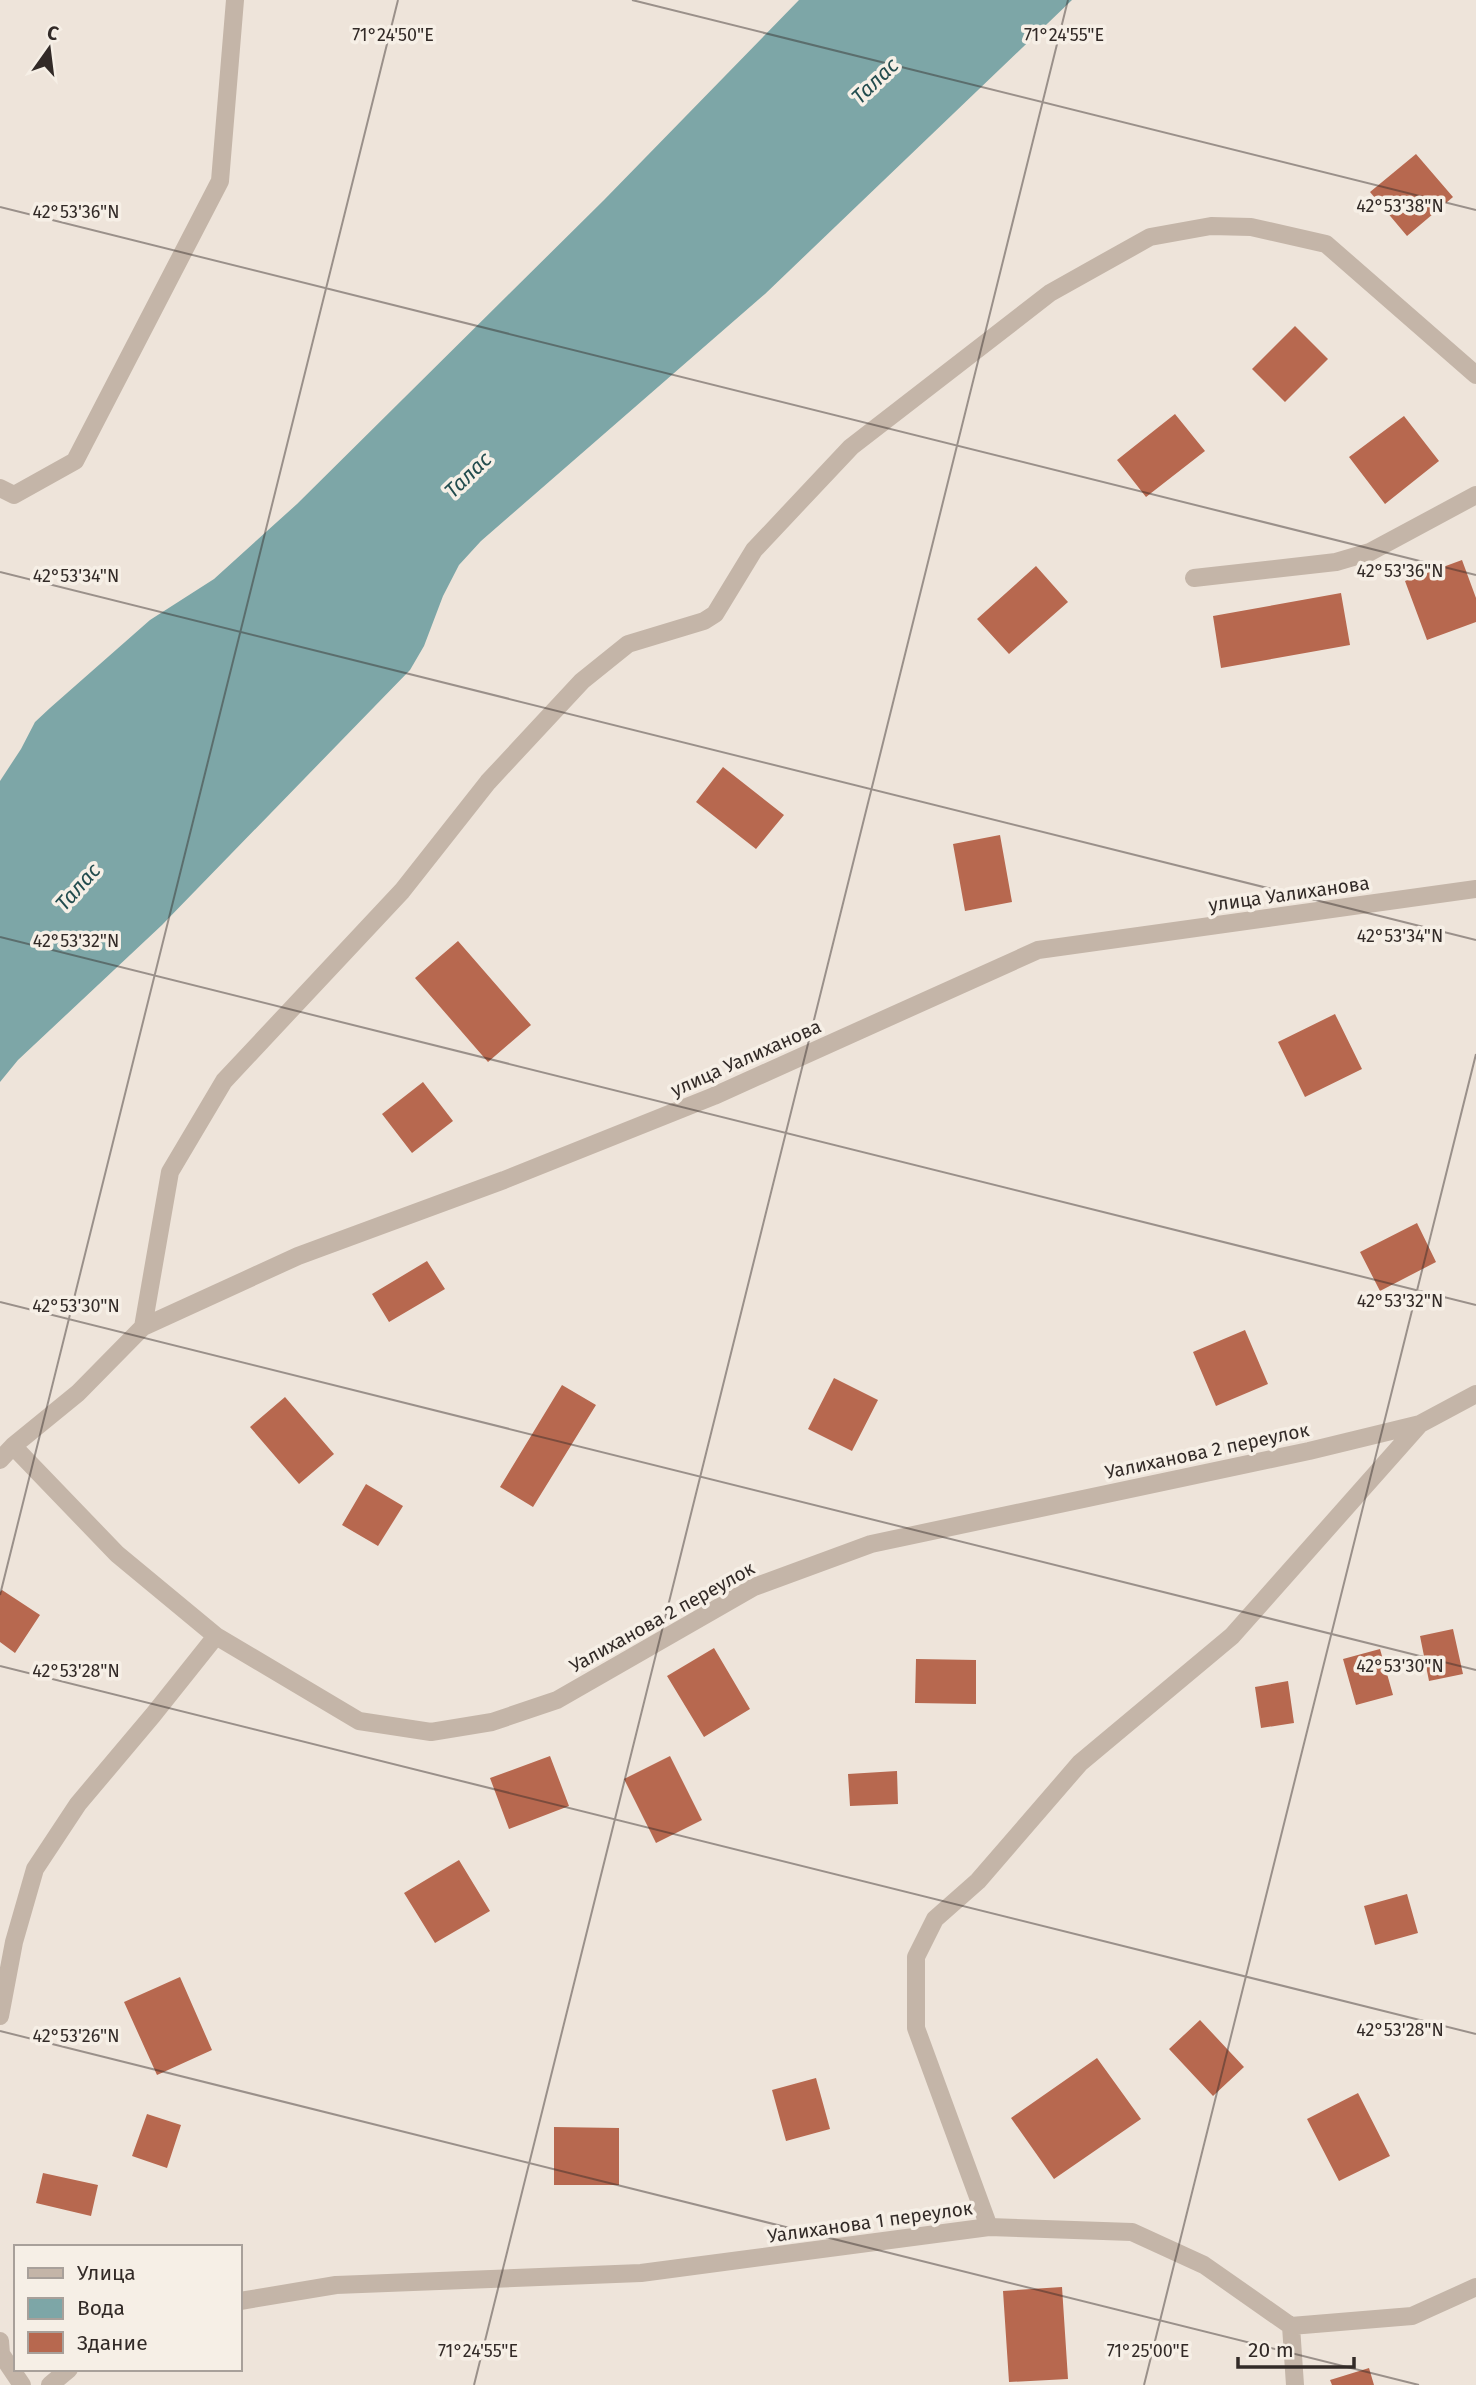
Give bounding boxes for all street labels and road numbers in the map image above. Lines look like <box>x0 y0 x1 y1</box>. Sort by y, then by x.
street label: улица Уалиханова <box>1207 871 1371 917</box>
street label: улица Уалиханова <box>667 1014 825 1102</box>
street label: Уалиханова 2 переулок <box>1103 1418 1311 1484</box>
street label: Уалиханова 2 переулок <box>565 1556 759 1677</box>
street label: Уалиханова 1 переулок <box>766 2196 974 2248</box>

